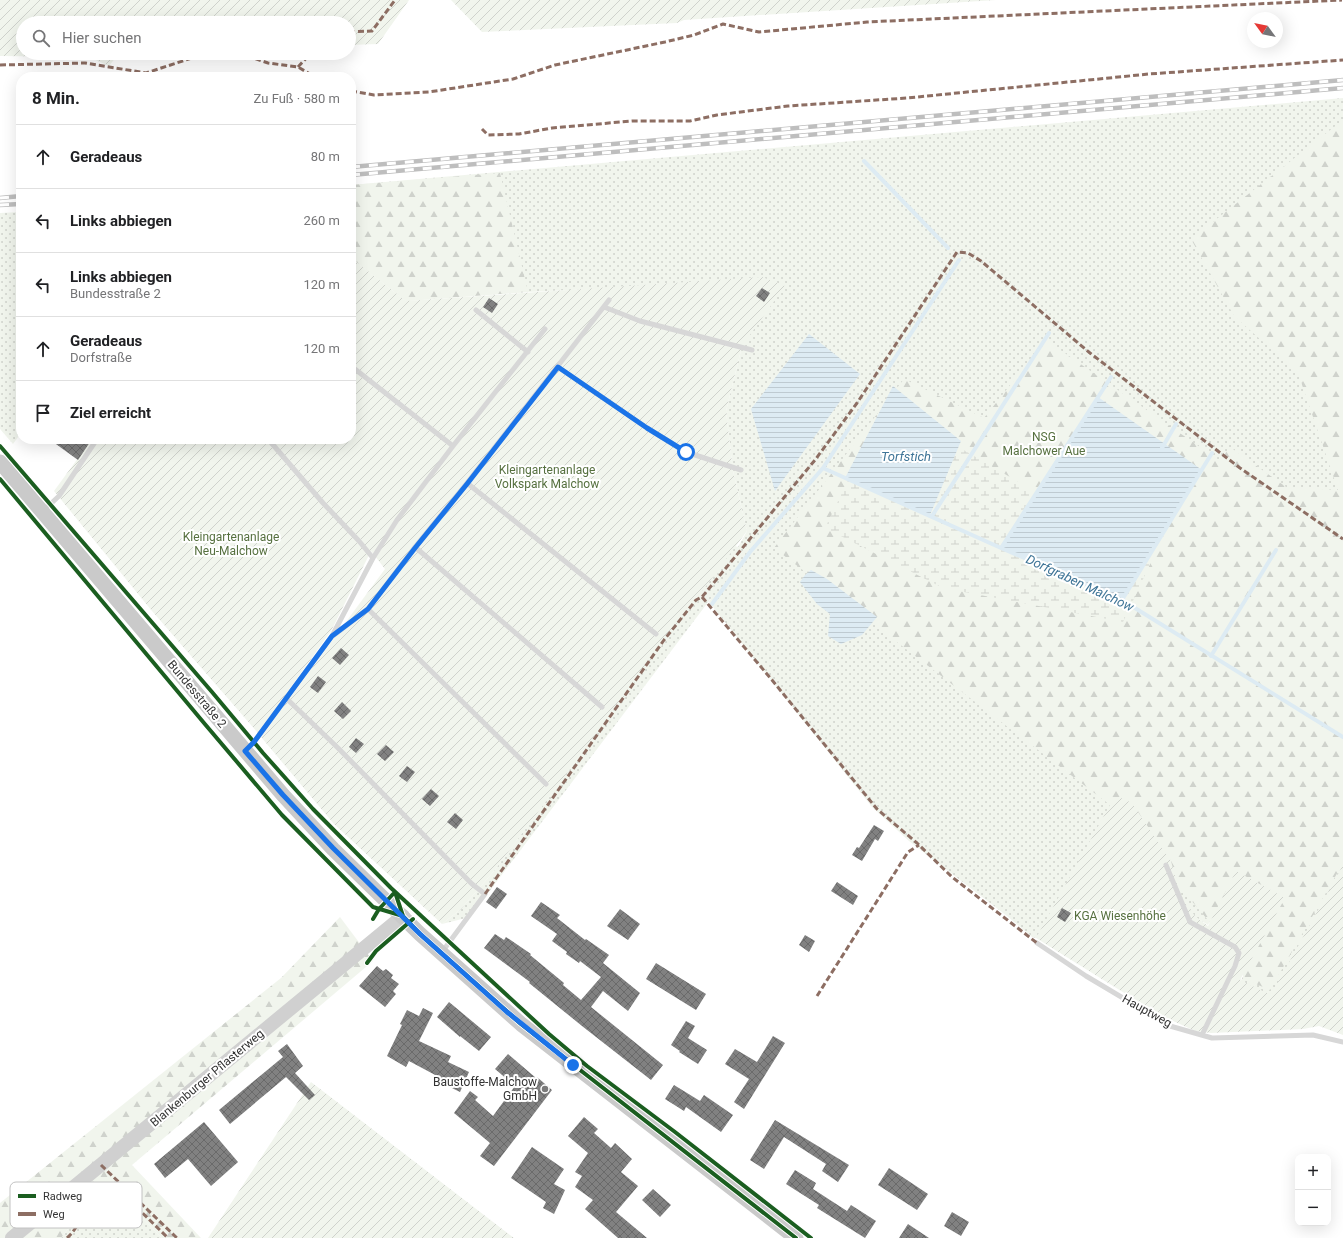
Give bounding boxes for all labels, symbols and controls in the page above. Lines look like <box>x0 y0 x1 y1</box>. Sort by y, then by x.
north arrow <box>1247 12 1283 48</box>
search box <box>16 16 356 60</box>
icon: search <box>30 27 52 49</box>
text: Hier suchen <box>62 29 141 47</box>
text: 8 Min. <box>32 88 80 108</box>
text: Zu Fuß · 580 m <box>254 91 340 106</box>
icon: ahead <box>32 146 54 168</box>
text: Geradeaus <box>70 148 142 166</box>
text: 80 m <box>311 149 340 164</box>
icon: left <box>32 210 54 232</box>
text: Links abbiegen <box>70 212 172 230</box>
text: 260 m <box>303 213 340 228</box>
text: Links abbiegen <box>70 268 172 286</box>
icon: left <box>32 274 54 296</box>
text: 120 m <box>303 277 340 292</box>
text: Bundesstraße 2 <box>70 286 161 301</box>
text: Geradeaus <box>70 332 142 350</box>
icon: ahead <box>32 338 54 360</box>
text: 120 m <box>303 341 340 356</box>
text: Dorfstraße <box>70 350 132 365</box>
icon: arrive <box>32 402 54 424</box>
text: Ziel erreicht <box>70 404 151 422</box>
park label: NSG Malchower Aue <box>1003 430 1085 458</box>
route start <box>677 443 695 461</box>
water label: Torfstich <box>881 449 931 464</box>
park label: Kleingartenanlage Volkspark Malchow <box>495 463 599 491</box>
park label: Kleingartenanlage Neu-Malchow <box>183 530 279 558</box>
water label: Dorfgraben Malchow <box>1024 551 1137 615</box>
street label: Bundesstraße 2 <box>165 657 229 731</box>
park label: KGA Wiesenhöhe <box>1074 909 1166 923</box>
street label: Hauptweg <box>1120 992 1174 1030</box>
street label: Blankenburger Pflasterweg <box>147 1026 267 1130</box>
route end <box>564 1056 582 1074</box>
place label: Baustoffe-Malchow GmbH <box>433 1075 537 1103</box>
marker: Baustoffe-Malchow GmbH <box>540 1084 550 1094</box>
map controls <box>1295 1154 1331 1226</box>
button: + <box>1295 1154 1331 1190</box>
legend <box>10 1182 142 1228</box>
text: Radweg <box>43 1190 82 1203</box>
button: − <box>1295 1190 1331 1226</box>
text: Weg <box>43 1208 65 1221</box>

